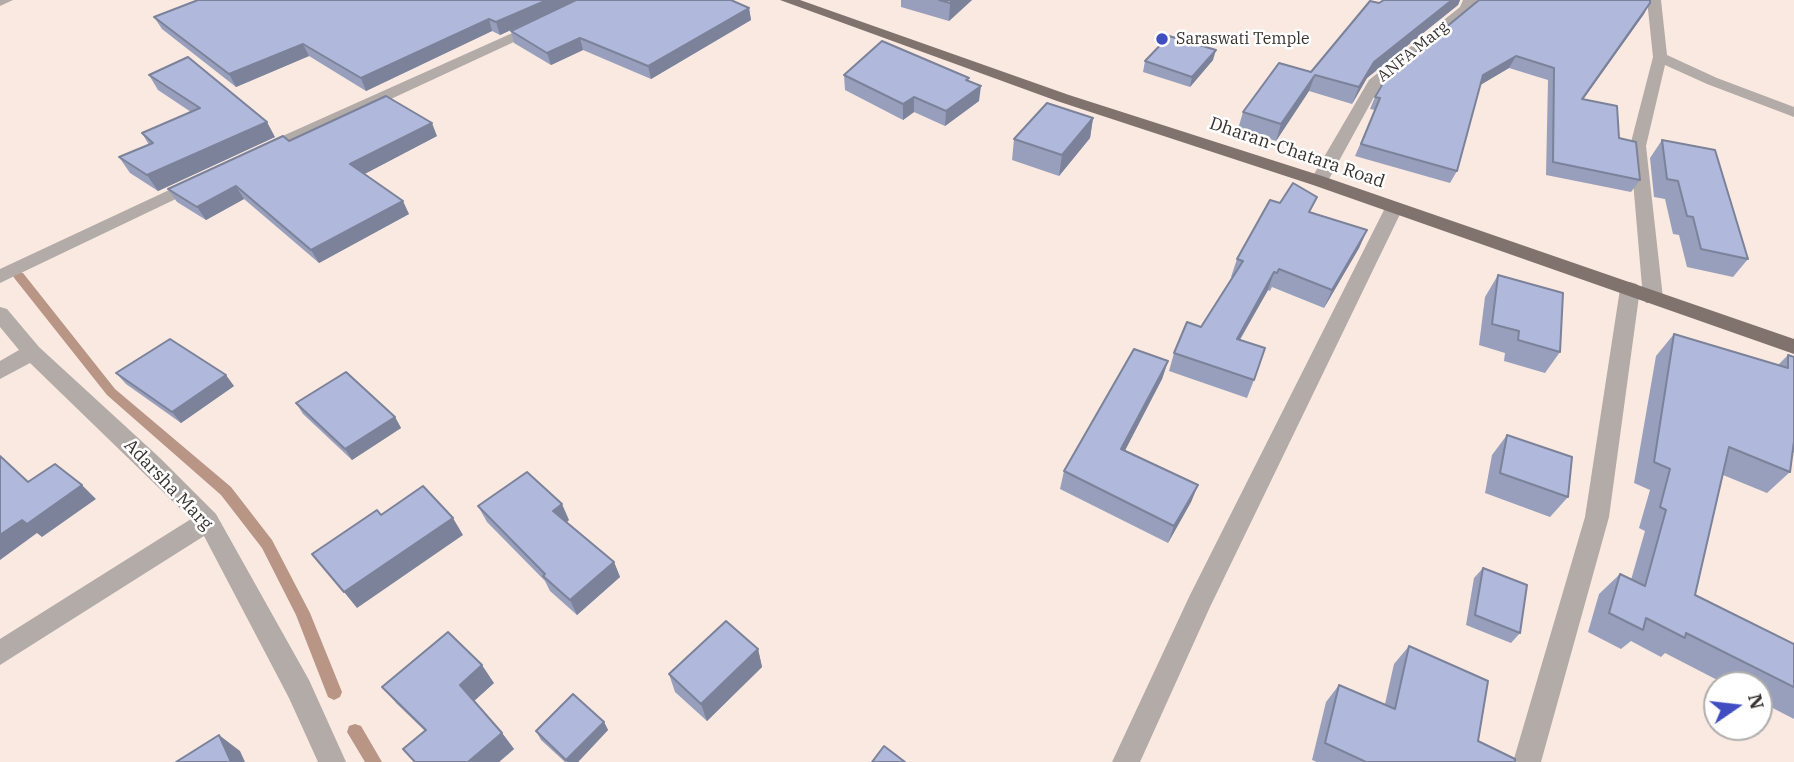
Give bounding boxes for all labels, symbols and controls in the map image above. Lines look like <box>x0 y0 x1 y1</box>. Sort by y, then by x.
street label: ANFA Marg <box>1374 18 1452 86</box>
place label: Saraswati Temple <box>1176 29 1310 49</box>
marker: Saraswati Temple <box>1154 31 1170 47</box>
street label: Dharan-Chatara Road <box>1206 113 1388 193</box>
street label: Adarsha Marg <box>119 435 217 535</box>
north arrow <box>1703 671 1773 741</box>
text: N <box>1743 691 1770 712</box>

